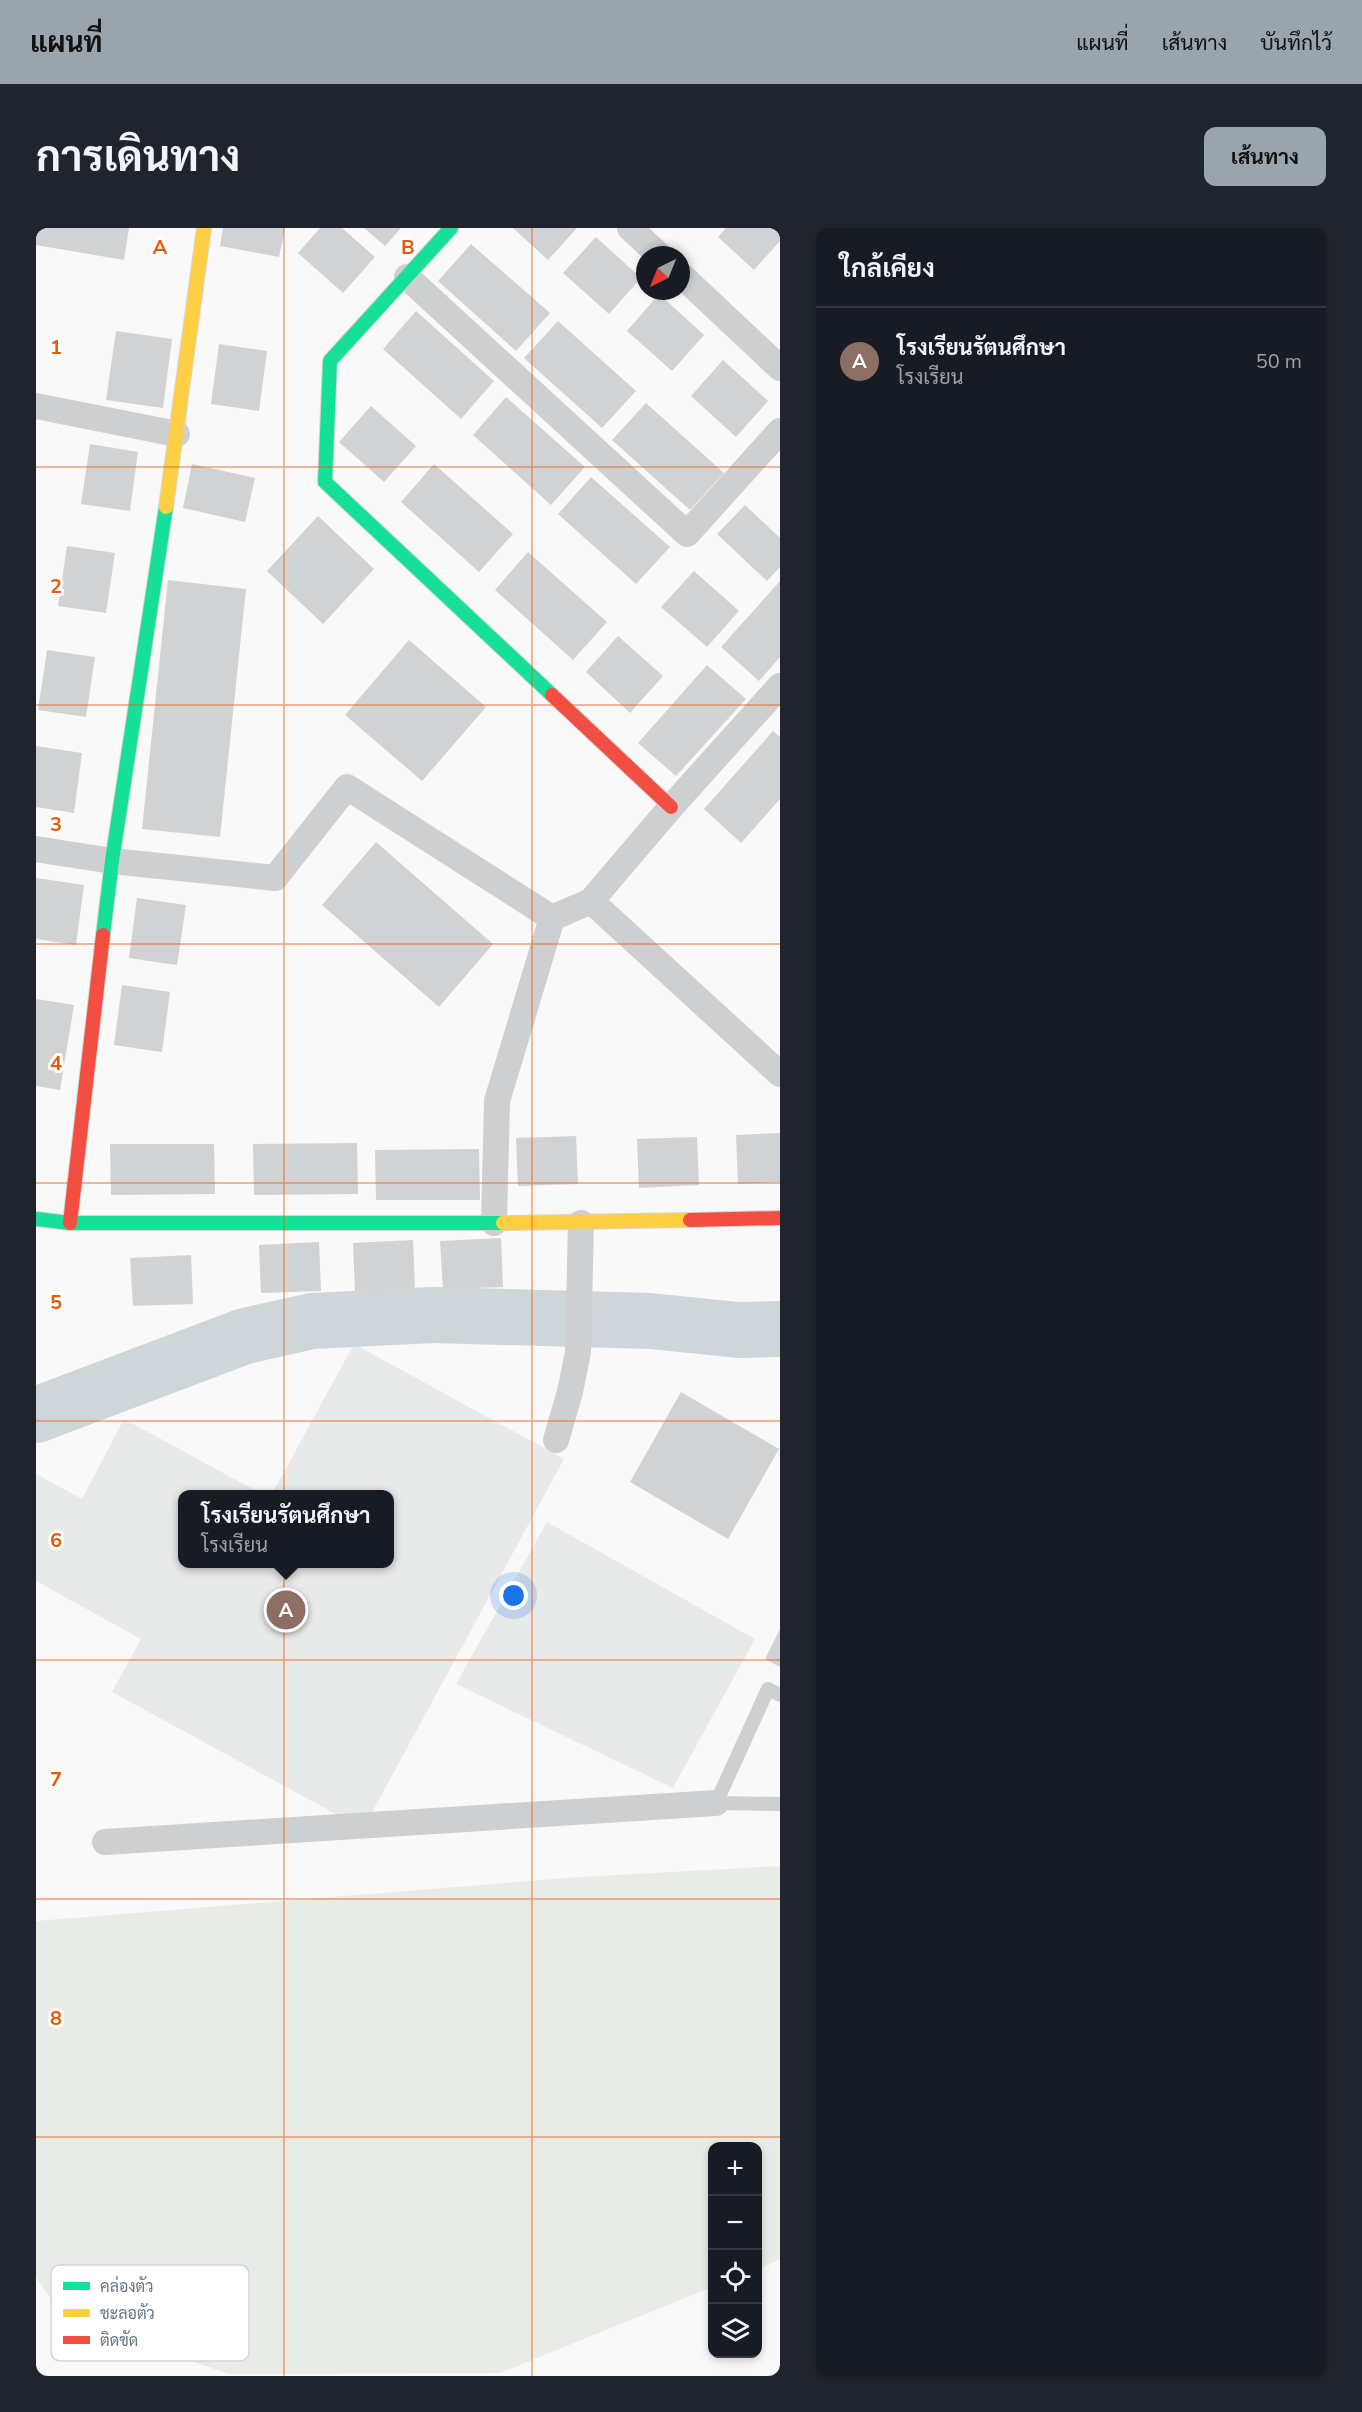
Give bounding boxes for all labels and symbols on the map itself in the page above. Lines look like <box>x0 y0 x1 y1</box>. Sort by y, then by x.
text: A <box>153 234 168 261</box>
text: B <box>401 234 415 261</box>
north arrow <box>636 246 690 300</box>
text: 1 <box>50 334 62 361</box>
text: 2 <box>50 573 62 600</box>
text: 3 <box>50 811 62 838</box>
text: 4 <box>50 1050 62 1077</box>
text: 5 <box>50 1289 62 1316</box>
text: 6 <box>50 1527 62 1554</box>
your location <box>499 1581 528 1610</box>
pin: A <box>266 1588 306 1632</box>
text: 7 <box>50 1766 62 1793</box>
text: 8 <box>50 2005 62 2032</box>
legend <box>51 2265 249 2361</box>
text: คล่องตัว <box>100 2276 154 2298</box>
text: ชะลอตัว <box>100 2303 155 2325</box>
text: ติดขัด <box>100 2330 138 2352</box>

